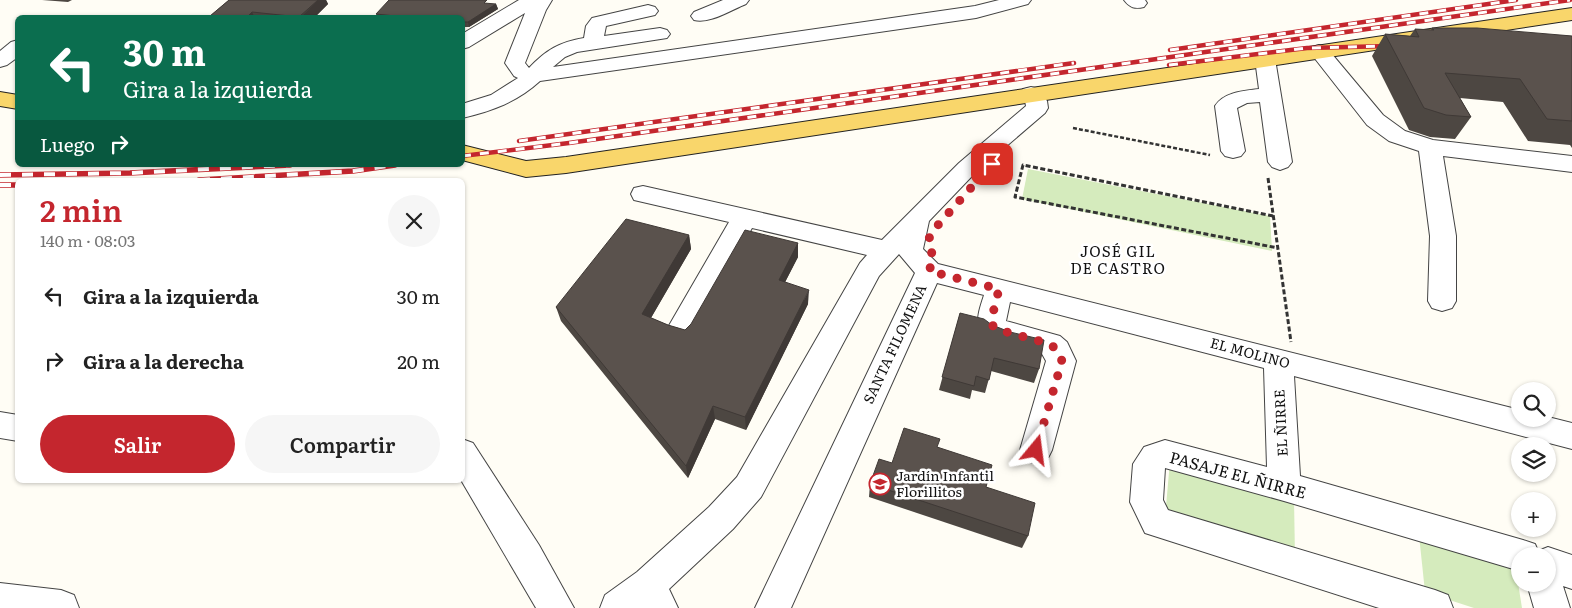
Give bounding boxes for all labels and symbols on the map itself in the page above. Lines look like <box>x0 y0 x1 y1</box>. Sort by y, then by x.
pin <box>971 143 1013 185</box>
district label: JOSÉ GIL DE CASTRO <box>1070 239 1166 279</box>
street label: SANTA FILOMENA <box>858 280 931 407</box>
street label: EL MOLINO <box>1208 332 1292 372</box>
street label: EL ÑIRRE <box>1268 389 1292 457</box>
position arrow <box>1009 423 1061 475</box>
street label: PASAJE EL ÑIRRE <box>1167 444 1309 504</box>
place label: Jardín Infantil Florillitos <box>896 465 994 501</box>
school or university icon: Jardín Infantil Florillitos <box>868 472 892 496</box>

